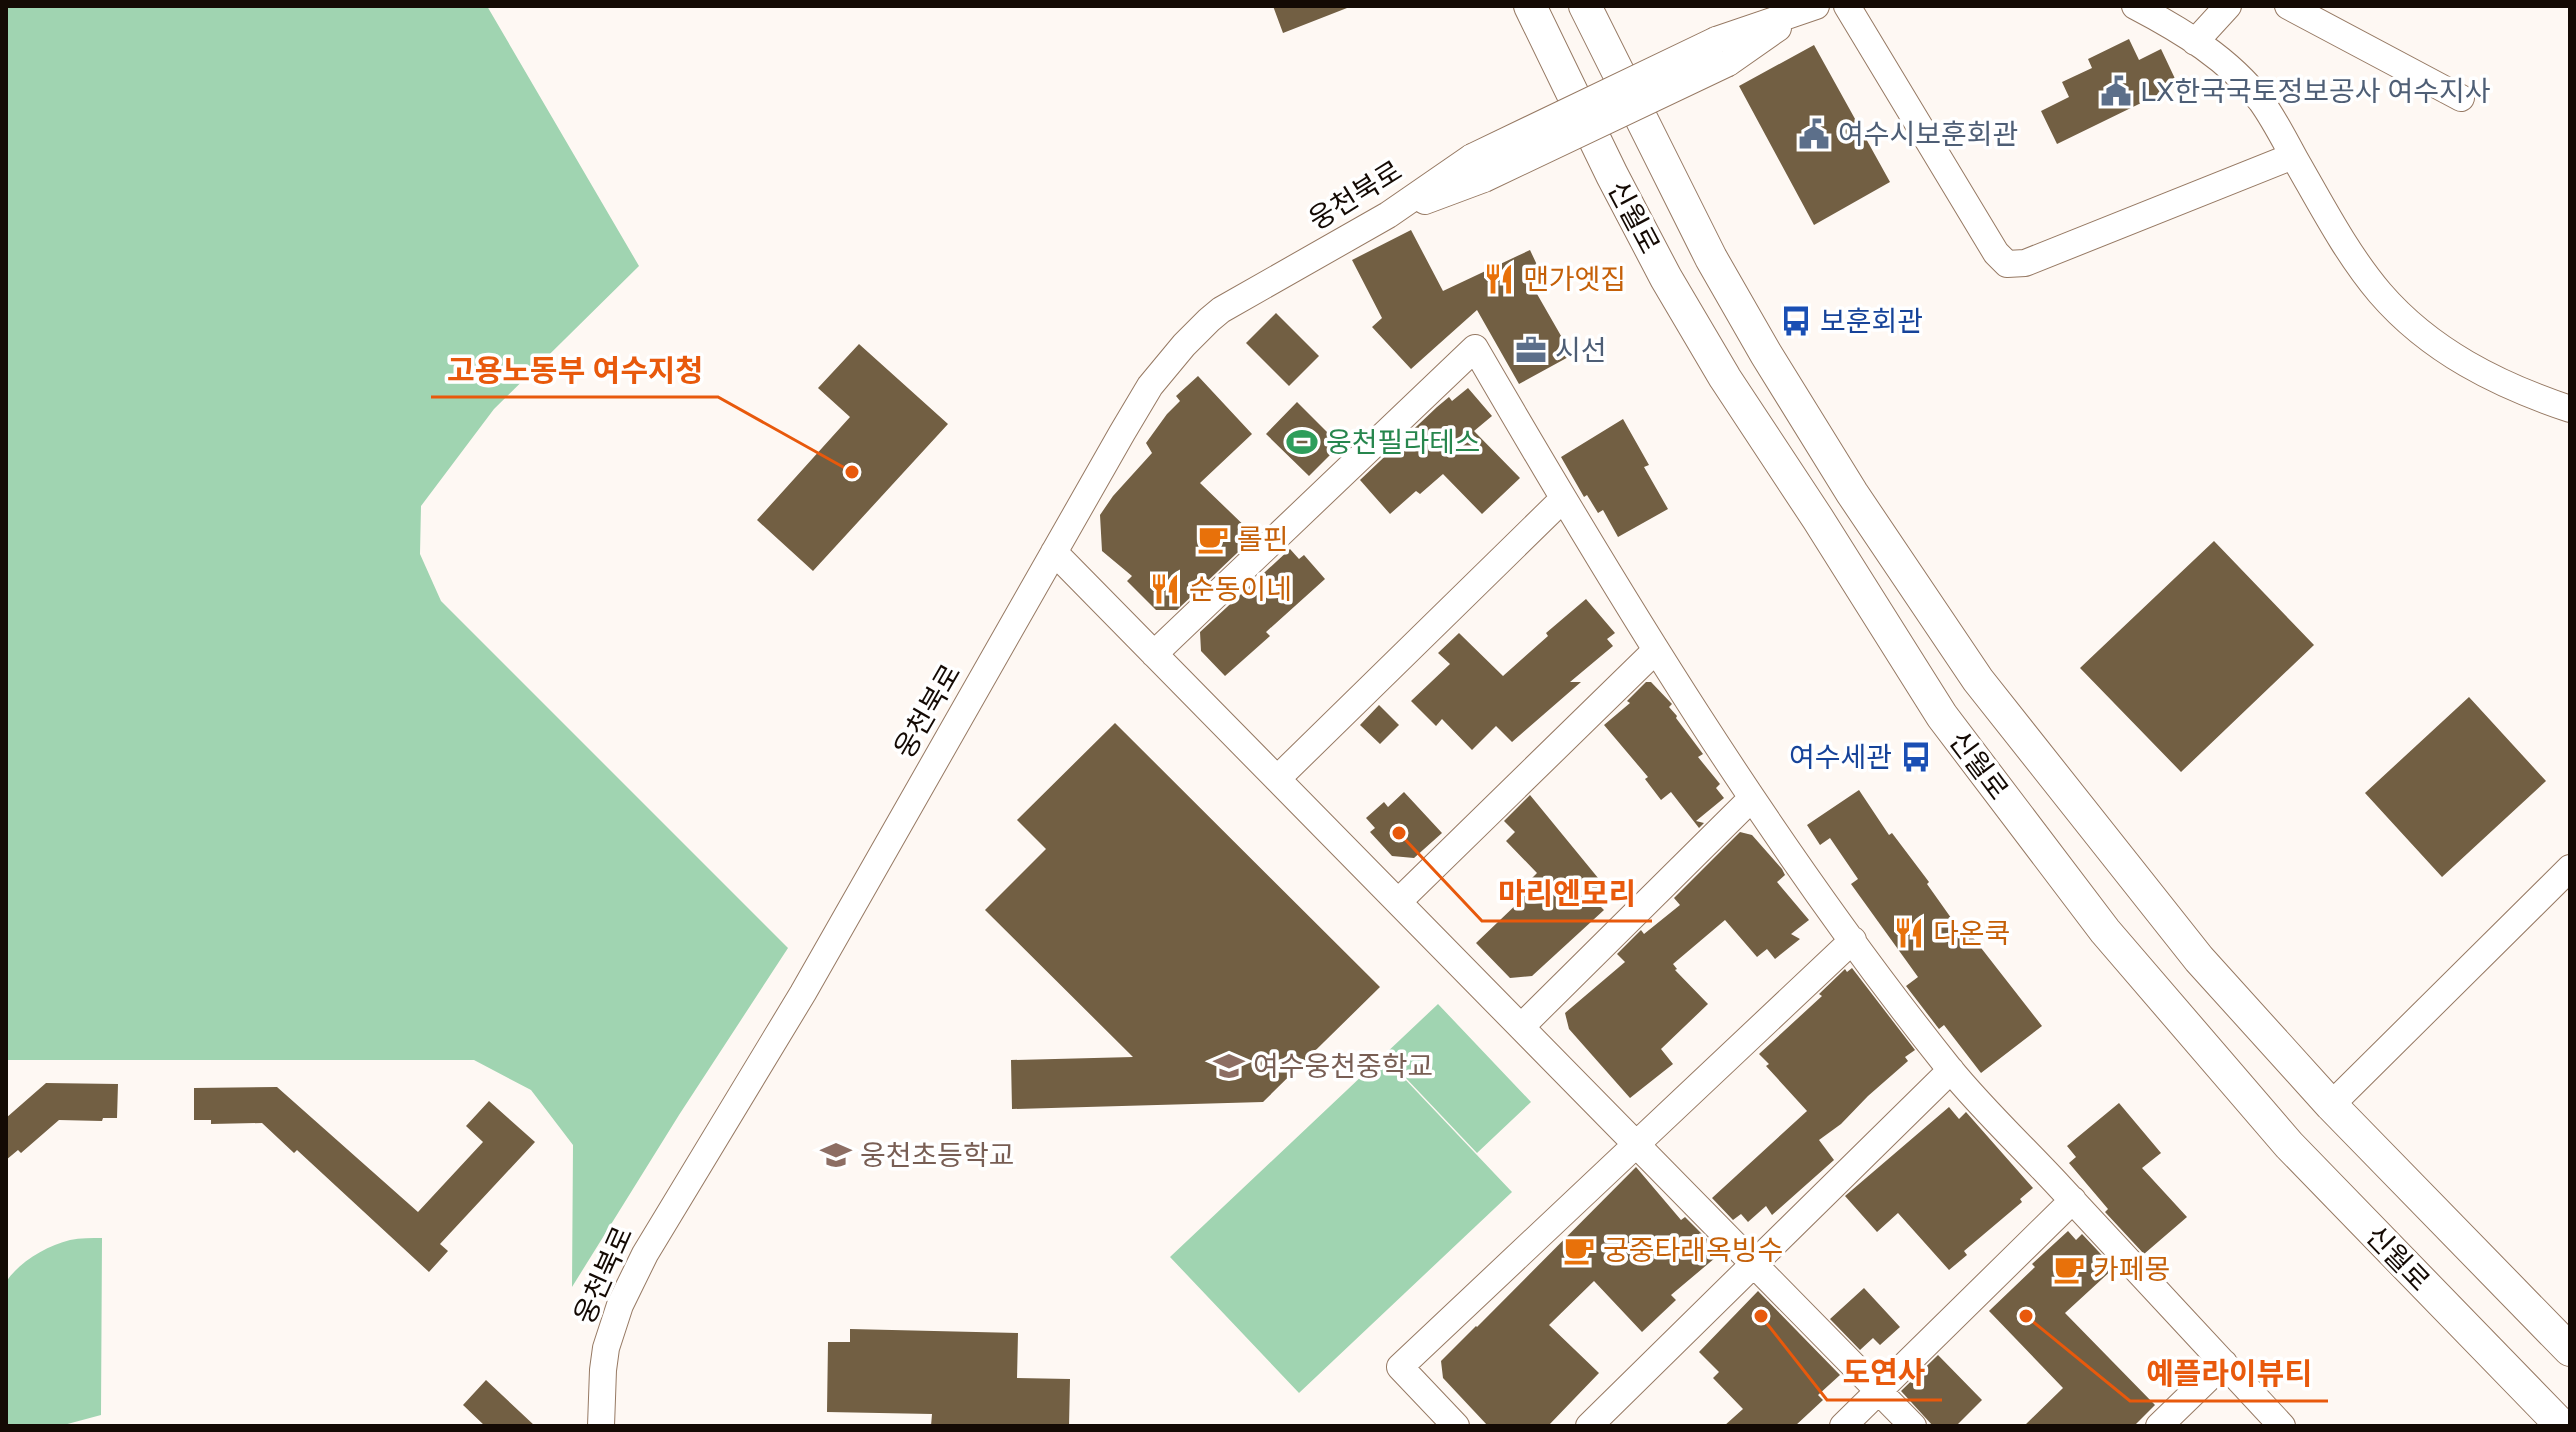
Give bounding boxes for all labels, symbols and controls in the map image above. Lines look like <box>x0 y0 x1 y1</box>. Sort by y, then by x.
public building icon: LX한국국토정보공사 여수지사 <box>2099 74 2133 108</box>
place label: LX한국국토정보공사 여수지사 <box>2140 74 2491 107</box>
public building icon: 여수시보훈회관 <box>1797 117 1831 151</box>
place label: 여수시보훈회관 <box>1838 117 2018 150</box>
street label: 웅천북로 <box>1302 153 1407 236</box>
street label: 신월로 <box>1602 175 1667 259</box>
restaurant icon: 맨가엣집 <box>1482 262 1516 296</box>
place label: 맨가엣집 <box>1523 262 1626 295</box>
bus stop icon: 보훈회관 <box>1779 304 1813 338</box>
place label: 보훈회관 <box>1820 304 1923 337</box>
office icon: 시선 <box>1514 333 1548 367</box>
place label: 시선 <box>1555 333 1607 366</box>
callout: 고용노동부 여수지청 <box>431 343 718 397</box>
text: 고용노동부 여수지청 <box>447 352 703 388</box>
sports icon: 웅천필라테스 <box>1285 425 1319 459</box>
place label: 웅천필라테스 <box>1326 425 1481 458</box>
cafe icon: 롤핀 <box>1196 522 1230 556</box>
place label: 롤핀 <box>1237 522 1289 555</box>
restaurant icon: 순동이네 <box>1148 572 1182 606</box>
place label: 순동이네 <box>1189 572 1292 605</box>
street label: 웅천북로 <box>887 658 967 764</box>
street label: 신월로 <box>1943 724 2016 805</box>
place label: 여수세관 <box>1789 740 1892 773</box>
bus stop icon: 여수세관 <box>1899 740 1933 774</box>
callout: 마리엔모리 <box>1482 867 1652 921</box>
text: 마리엔모리 <box>1498 875 1636 911</box>
restaurant icon: 다온쿡 <box>1892 916 1926 950</box>
place label: 다온쿡 <box>1933 916 2010 949</box>
school or university icon: 여수웅천중학교 <box>1212 1049 1246 1083</box>
place label: 여수웅천중학교 <box>1253 1049 1433 1082</box>
school or university icon: 웅천초등학교 <box>819 1138 853 1172</box>
place label: 웅천초등학교 <box>860 1138 1015 1171</box>
street label: 신월로 <box>2360 1218 2437 1297</box>
street label: 웅천북로 <box>567 1221 639 1329</box>
cafe icon: 궁중타래옥빙수 <box>1562 1233 1596 1267</box>
place label: 궁중타래옥빙수 <box>1603 1233 1783 1266</box>
cafe icon: 카페몽 <box>2052 1252 2086 1286</box>
place label: 카페몽 <box>2093 1252 2170 1285</box>
callout: 도연사 <box>1827 1346 1942 1400</box>
callout: 예플라이뷰티 <box>2130 1347 2328 1401</box>
text: 도연사 <box>1843 1354 1925 1390</box>
text: 예플라이뷰티 <box>2146 1355 2312 1391</box>

